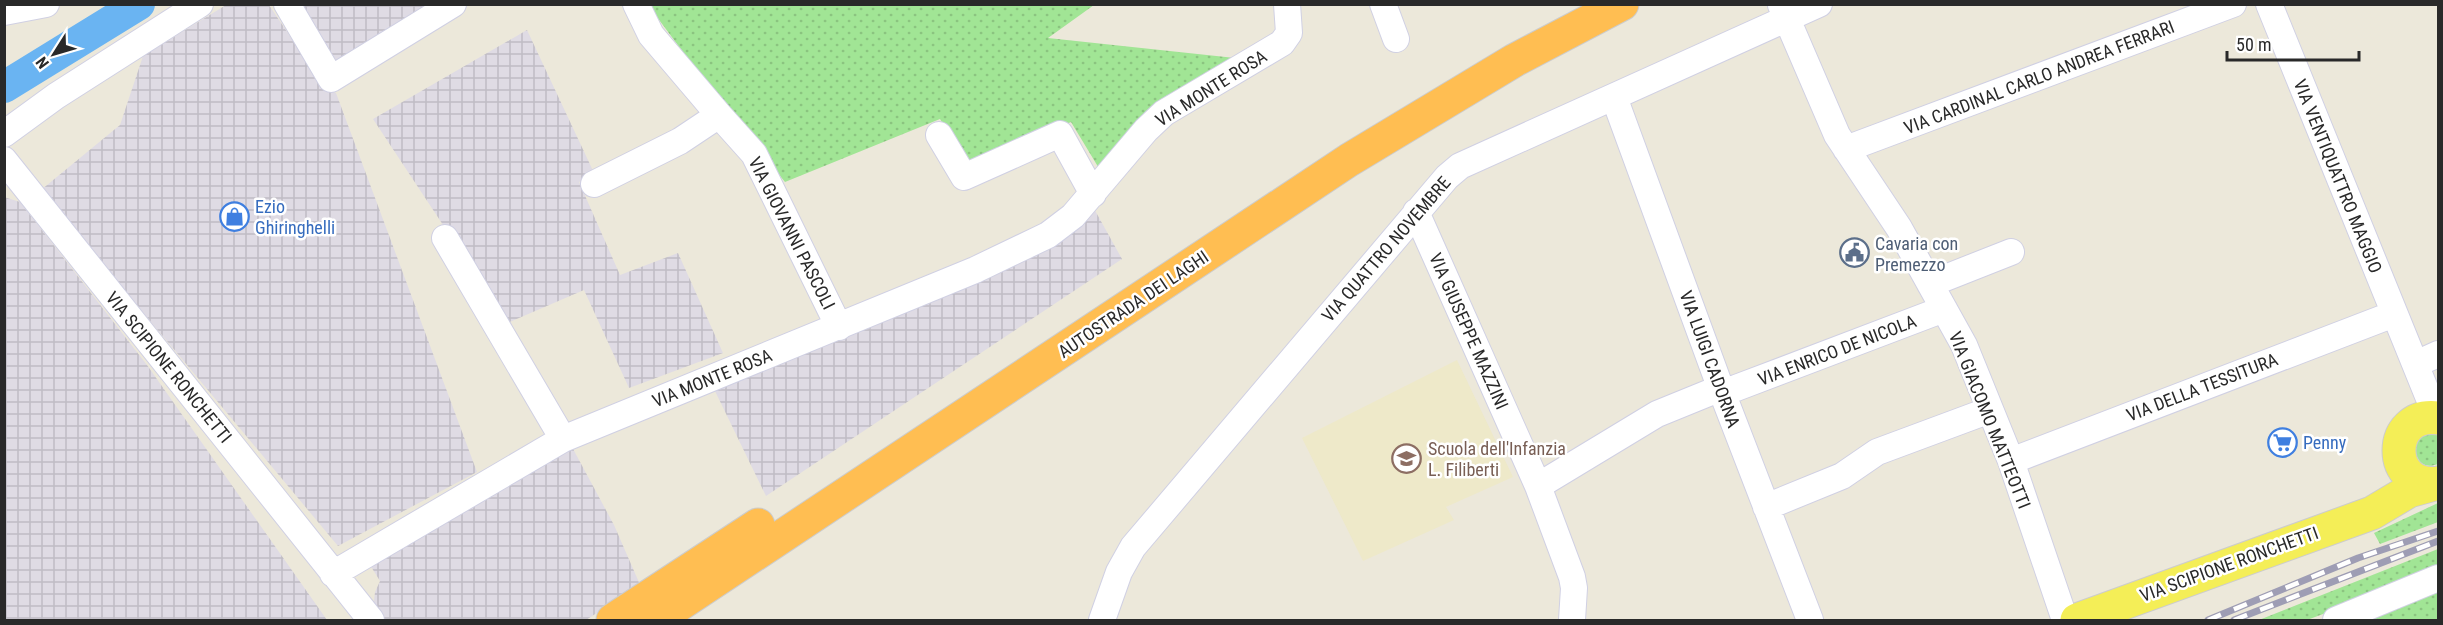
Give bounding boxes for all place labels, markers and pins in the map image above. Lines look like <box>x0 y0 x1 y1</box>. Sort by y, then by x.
place label: Ezio Ghiringhelli <box>255 196 335 238</box>
shop icon: Ezio Ghiringhelli <box>218 200 250 232</box>
place label: Cavaria con Premezzo <box>1875 233 1958 275</box>
public building icon: Cavaria con Premezzo <box>1838 237 1870 269</box>
supermarket icon: Penny <box>2266 426 2298 458</box>
place label: Penny <box>2303 432 2347 453</box>
place label: Scuola dell'Infanzia L. Filiberti <box>1428 438 1566 480</box>
school or university icon: Scuola dell'Infanzia L. Filiberti <box>1391 442 1423 474</box>

